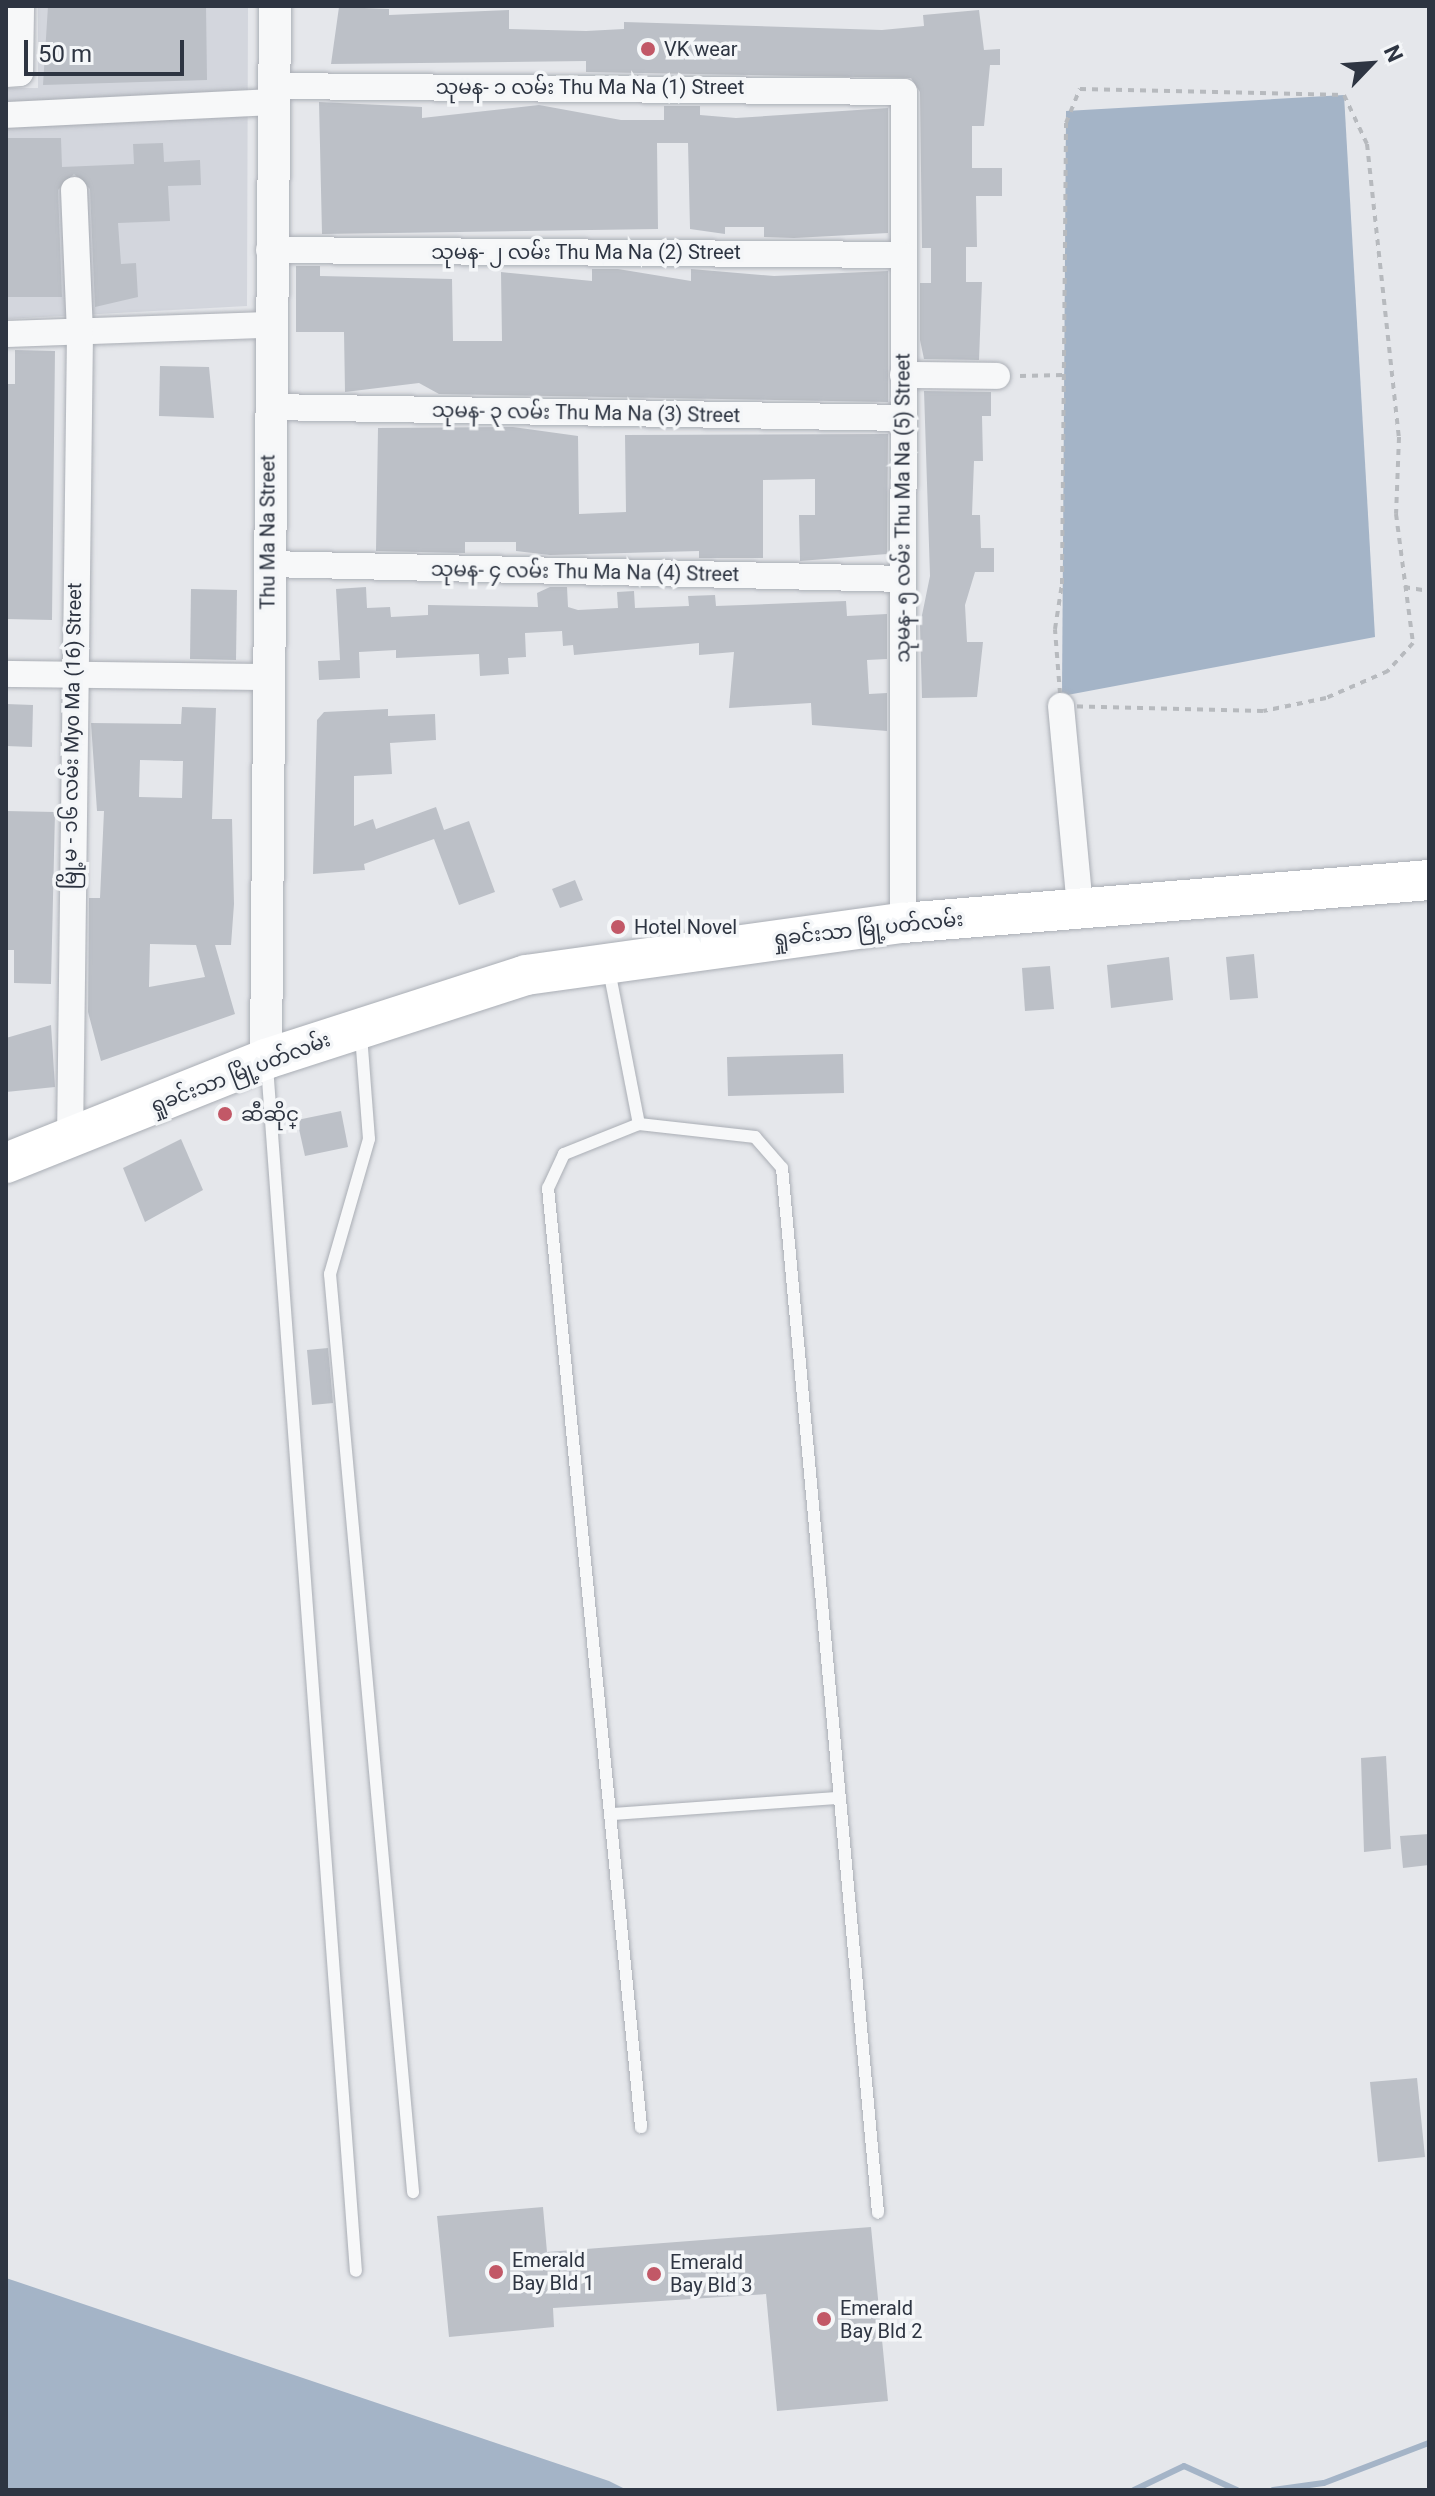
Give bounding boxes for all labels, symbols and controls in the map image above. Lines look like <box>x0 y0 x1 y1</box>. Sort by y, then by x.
scale bar <box>28 24 188 74</box>
north arrow <box>1331 24 1411 104</box>
place label: VK wear <box>664 37 738 61</box>
text: 50 m <box>38 40 92 68</box>
marker: VK wear <box>639 40 657 58</box>
text: N <box>1379 41 1408 66</box>
street label: သုမန- ၁ လမ်း Thu Ma Na (1) Street <box>436 75 744 99</box>
street label: သုမန- ၂ လမ်း Thu Ma Na (2) Street <box>431 240 741 264</box>
street label: သုမန- ၅ လမ်း Thu Ma Na (5) Street <box>891 353 915 663</box>
street label: သုမန- ၃ လမ်း Thu Ma Na (3) Street <box>432 398 740 428</box>
street label: Thu Ma Na Street <box>256 454 280 610</box>
street label: သုမန- ၄ လမ်း Thu Ma Na (4) Street <box>431 557 739 587</box>
street label: မြို့မ - ၁၆ လမ်း Myo Ma (16) Street <box>57 582 87 890</box>
street label: ရှုခင်းသာ မြို့ပတ်လမ်း <box>771 907 965 951</box>
place label: Hotel Novel <box>634 915 737 939</box>
marker: Hotel Novel <box>609 918 627 936</box>
street label: ရှုခင်းသာ မြို့ပတ်လမ်း <box>146 1027 334 1119</box>
place label: ဆီဆိုင္ <box>241 1102 299 1126</box>
marker: ဆီဆိုင္ <box>216 1105 234 1123</box>
place label: Emerald Bay Bld 1 <box>512 2248 594 2295</box>
place label: Emerald Bay Bld 3 <box>670 2250 752 2297</box>
marker: Emerald Bay Bld 1 <box>487 2263 505 2281</box>
marker: Emerald Bay Bld 3 <box>645 2265 663 2283</box>
place label: Emerald Bay Bld 2 <box>840 2296 922 2343</box>
marker: Emerald Bay Bld 2 <box>815 2310 833 2328</box>

